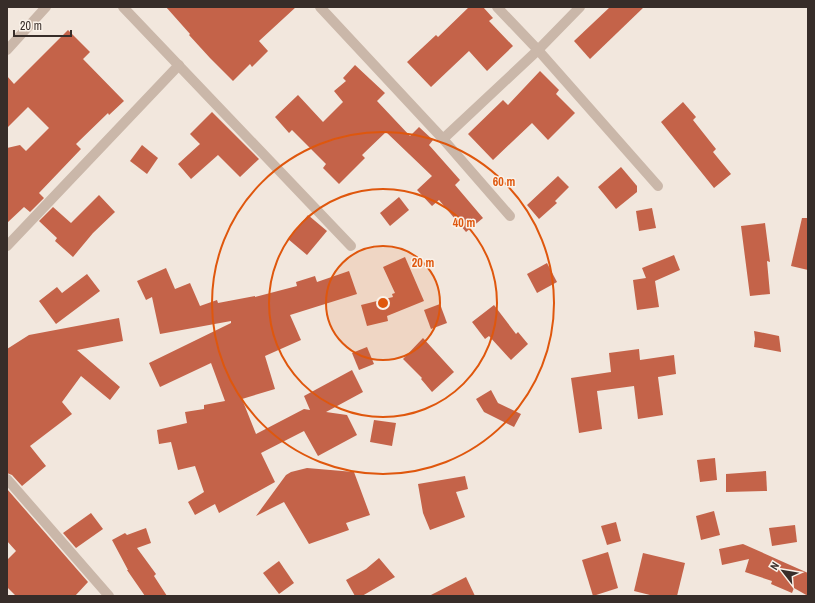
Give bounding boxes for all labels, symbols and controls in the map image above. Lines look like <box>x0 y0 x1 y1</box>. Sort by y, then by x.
scale bar <box>14 12 71 38</box>
text: 20 m <box>20 18 42 34</box>
text: 60 m <box>493 174 515 190</box>
text: 40 m <box>453 215 475 231</box>
text: 20 m <box>412 255 434 271</box>
centre of rings <box>376 296 390 310</box>
north arrow <box>763 551 803 591</box>
text: N <box>767 559 782 572</box>

